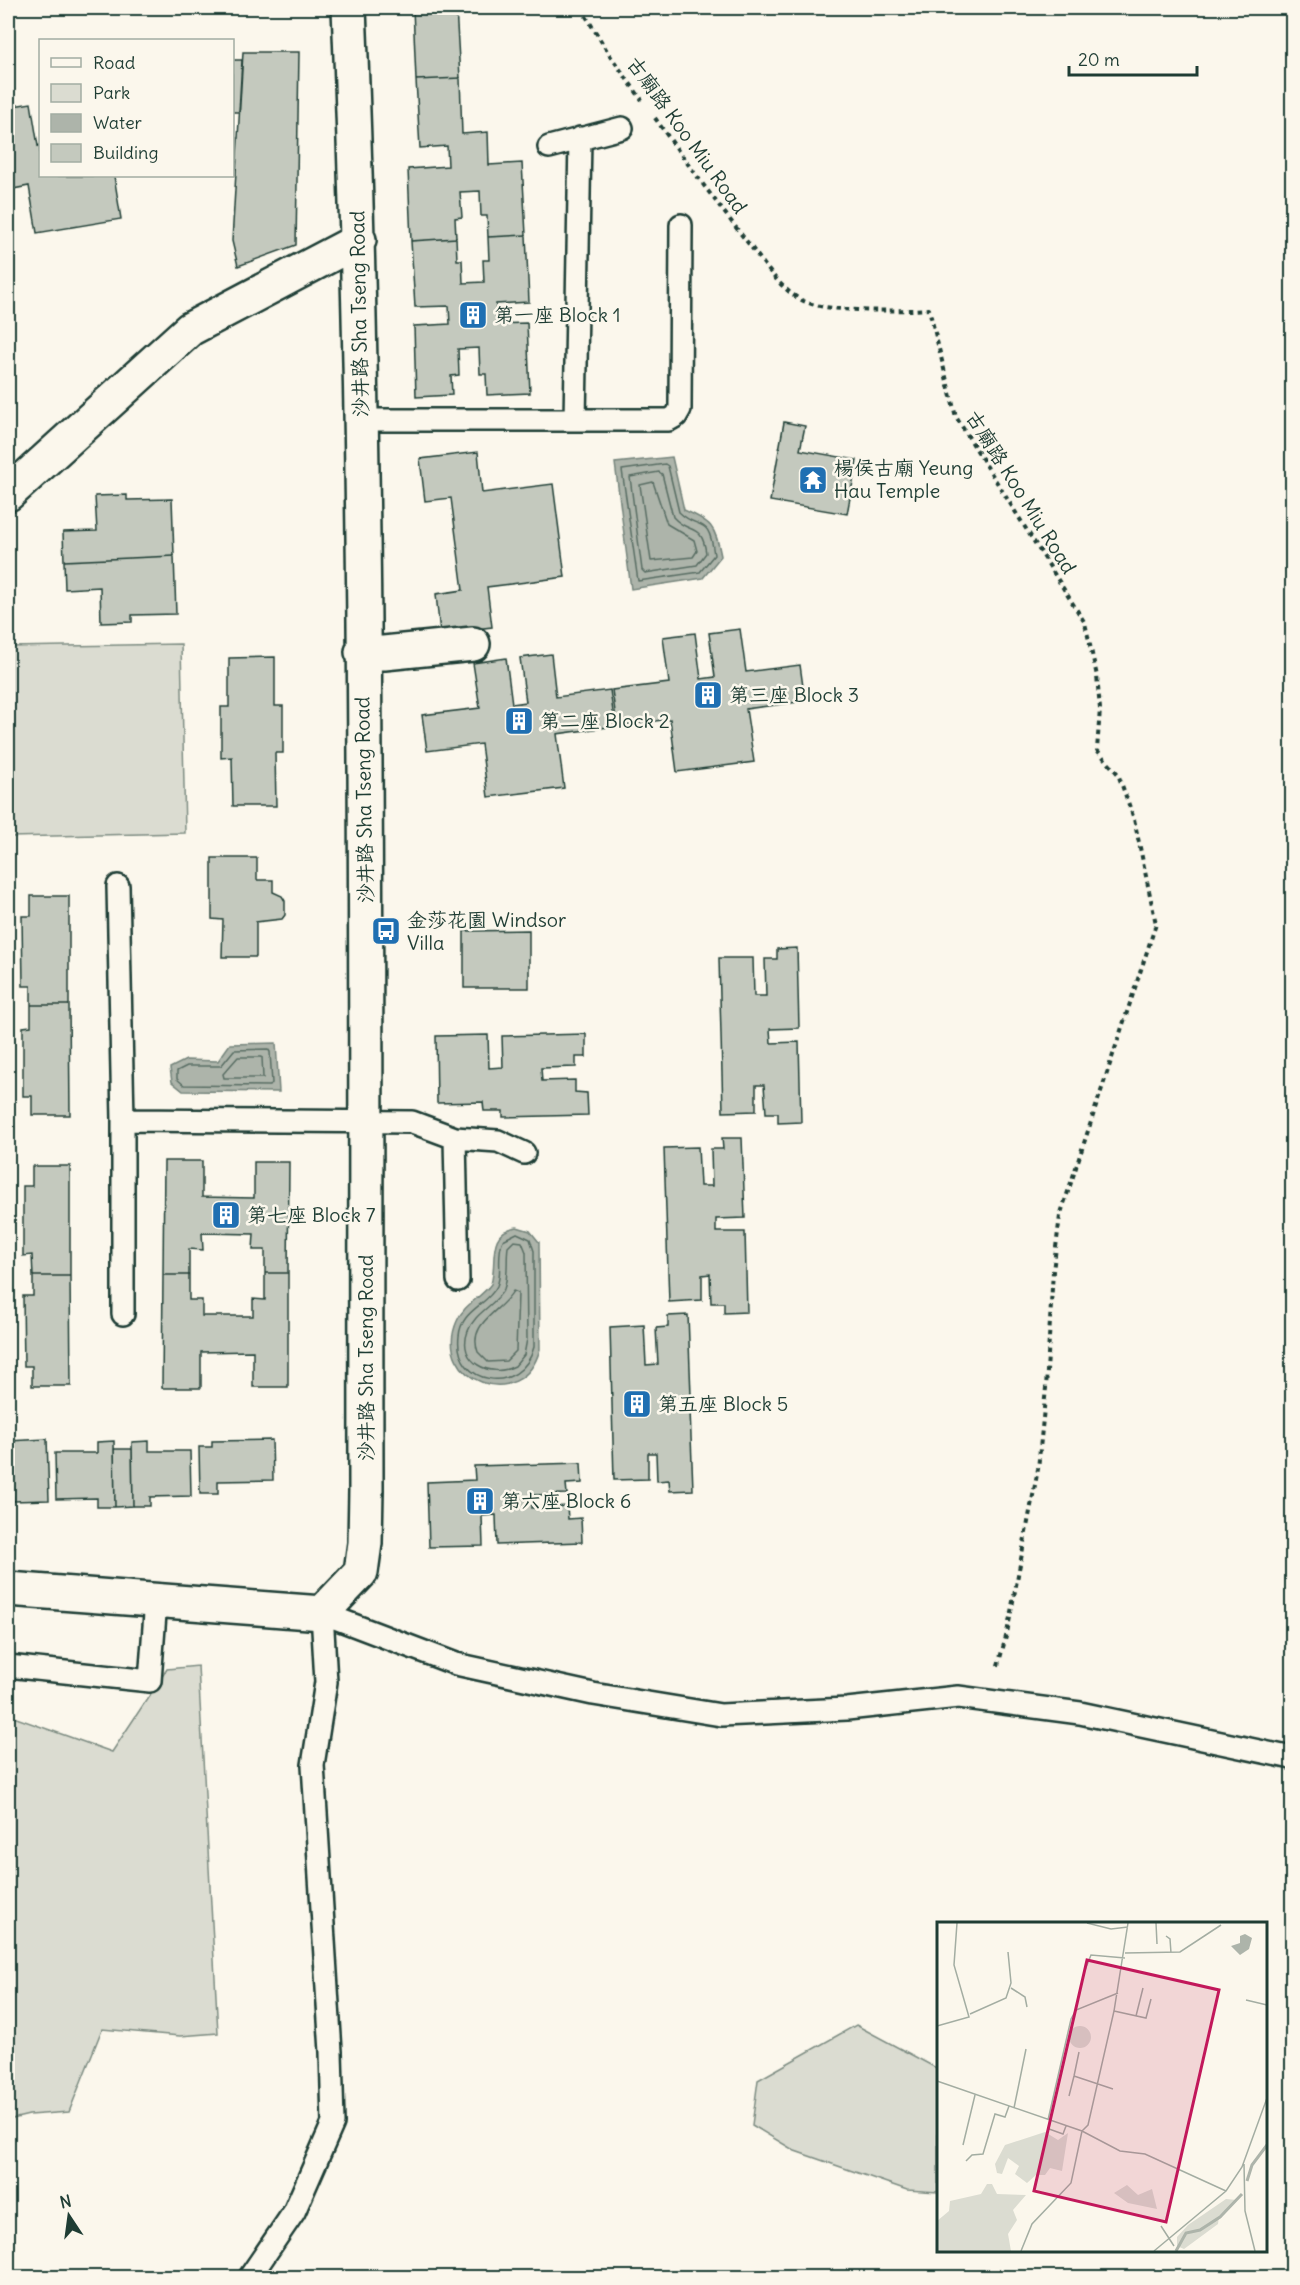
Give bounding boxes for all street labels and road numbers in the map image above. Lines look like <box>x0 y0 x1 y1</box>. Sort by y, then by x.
street label: 古廟路 Koo Miu Road <box>622 51 753 218</box>
street label: 沙井路 Sha Tseng Road <box>344 210 373 418</box>
street label: 古廟路 Koo Miu Road <box>961 405 1082 578</box>
street label: 沙井路 Sha Tseng Road <box>349 696 378 904</box>
street label: 沙井路 Sha Tseng Road <box>353 1254 378 1461</box>

